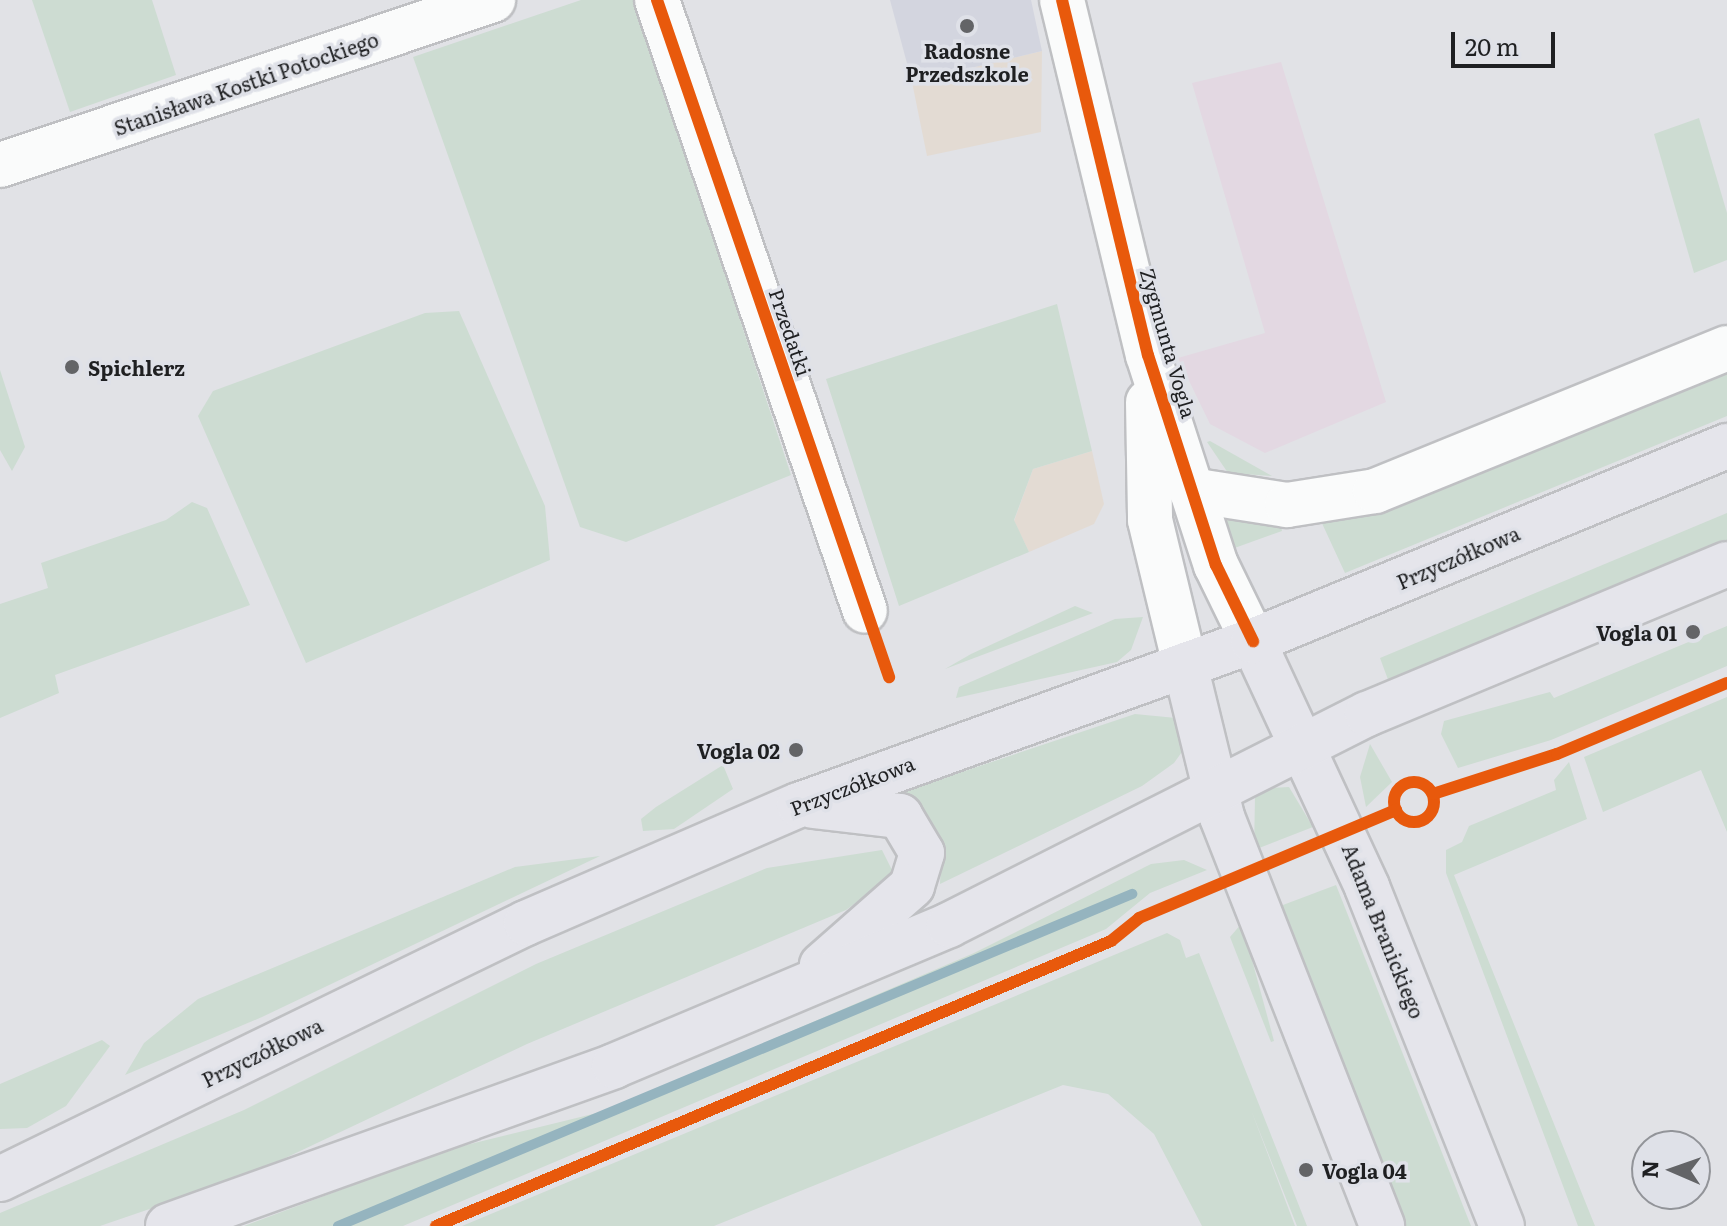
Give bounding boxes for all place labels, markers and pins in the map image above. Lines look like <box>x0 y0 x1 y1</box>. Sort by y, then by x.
marker: Radosne Przedszkole <box>958 17 976 35</box>
place label: Radosne Przedszkole <box>905 38 1029 85</box>
place label: Spichlerz <box>88 355 185 379</box>
marker: Spichlerz <box>63 358 81 376</box>
place label: Vogla 01 <box>1596 620 1677 644</box>
marker: Vogla 01 <box>1684 623 1702 641</box>
place label: Vogla 02 <box>697 738 780 762</box>
marker: Vogla 02 <box>787 741 805 759</box>
place label: Vogla 04 <box>1322 1158 1407 1182</box>
marker: Vogla 04 <box>1297 1161 1315 1179</box>

